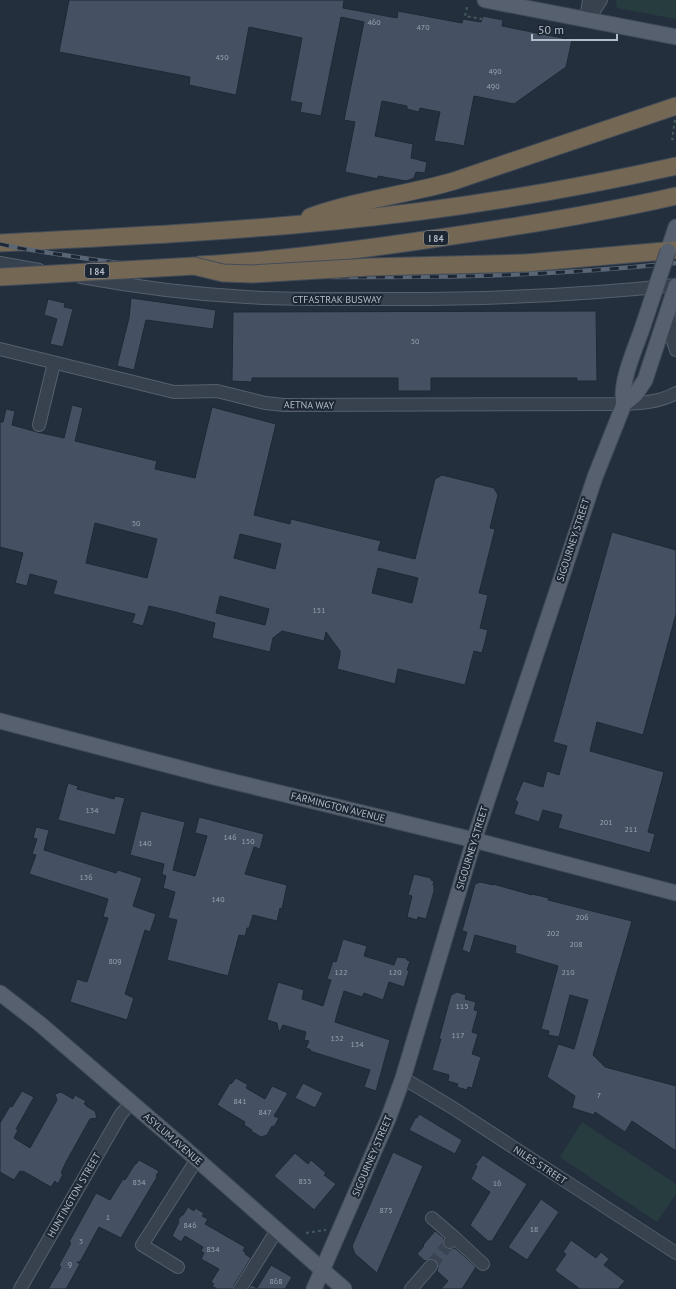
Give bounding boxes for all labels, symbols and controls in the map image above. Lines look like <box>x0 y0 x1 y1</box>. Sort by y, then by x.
scale bar <box>532 16 617 42</box>
house number: 460 <box>367 17 381 27</box>
house number: 470 <box>416 22 430 32</box>
text: 50 m <box>538 22 564 37</box>
house number: 450 <box>215 52 229 62</box>
house number: 490 <box>488 66 502 76</box>
house number: 490 <box>486 81 500 91</box>
road number: I 84 <box>424 231 448 245</box>
road number: I 84 <box>85 264 109 278</box>
street label: CTFASTRAK BUSWAY <box>292 293 382 306</box>
house number: 50 <box>411 336 420 346</box>
street label: AETNA WAY <box>284 398 335 412</box>
street label: SIGOURNEY STREET <box>553 496 593 583</box>
house number: 50 <box>132 518 141 528</box>
house number: 151 <box>312 605 326 615</box>
street label: FARMINGTON AVENUE <box>290 789 386 825</box>
street label: SIGOURNEY STREET <box>453 804 491 891</box>
house number: 134 <box>85 805 99 815</box>
house number: 201 <box>599 817 613 827</box>
house number: 211 <box>624 824 638 834</box>
house number: 146 <box>223 832 237 842</box>
house number: 150 <box>241 836 255 846</box>
house number: 140 <box>138 838 152 848</box>
house number: 136 <box>79 872 93 882</box>
house number: 140 <box>211 894 225 904</box>
house number: 206 <box>575 912 589 922</box>
house number: 202 <box>546 928 560 938</box>
house number: 208 <box>569 939 583 949</box>
house number: 809 <box>108 956 122 966</box>
house number: 122 <box>334 967 348 977</box>
house number: 120 <box>388 967 402 977</box>
house number: 210 <box>561 967 575 977</box>
house number: 115 <box>455 1001 469 1011</box>
house number: 117 <box>451 1030 465 1040</box>
house number: 132 <box>330 1033 344 1043</box>
house number: 134 <box>350 1039 364 1049</box>
house number: 7 <box>597 1090 601 1100</box>
house number: 841 <box>233 1096 247 1106</box>
house number: 847 <box>258 1107 272 1117</box>
street label: ASYLUM AVENUE <box>141 1110 205 1168</box>
street label: SIGOURNEY STREET <box>349 1113 395 1199</box>
street label: NILES STREET <box>511 1143 570 1187</box>
street label: HUNTINGTON STREET <box>44 1150 104 1240</box>
house number: 855 <box>298 1176 312 1186</box>
house number: 834 <box>132 1177 146 1187</box>
house number: 16 <box>493 1178 501 1188</box>
house number: 875 <box>379 1205 393 1215</box>
house number: 1 <box>106 1212 110 1222</box>
house number: 846 <box>183 1220 197 1230</box>
house number: 18 <box>530 1224 538 1234</box>
house number: 3 <box>79 1236 83 1246</box>
house number: 854 <box>206 1244 220 1254</box>
house number: 9 <box>68 1259 72 1269</box>
house number: 868 <box>269 1276 283 1286</box>

